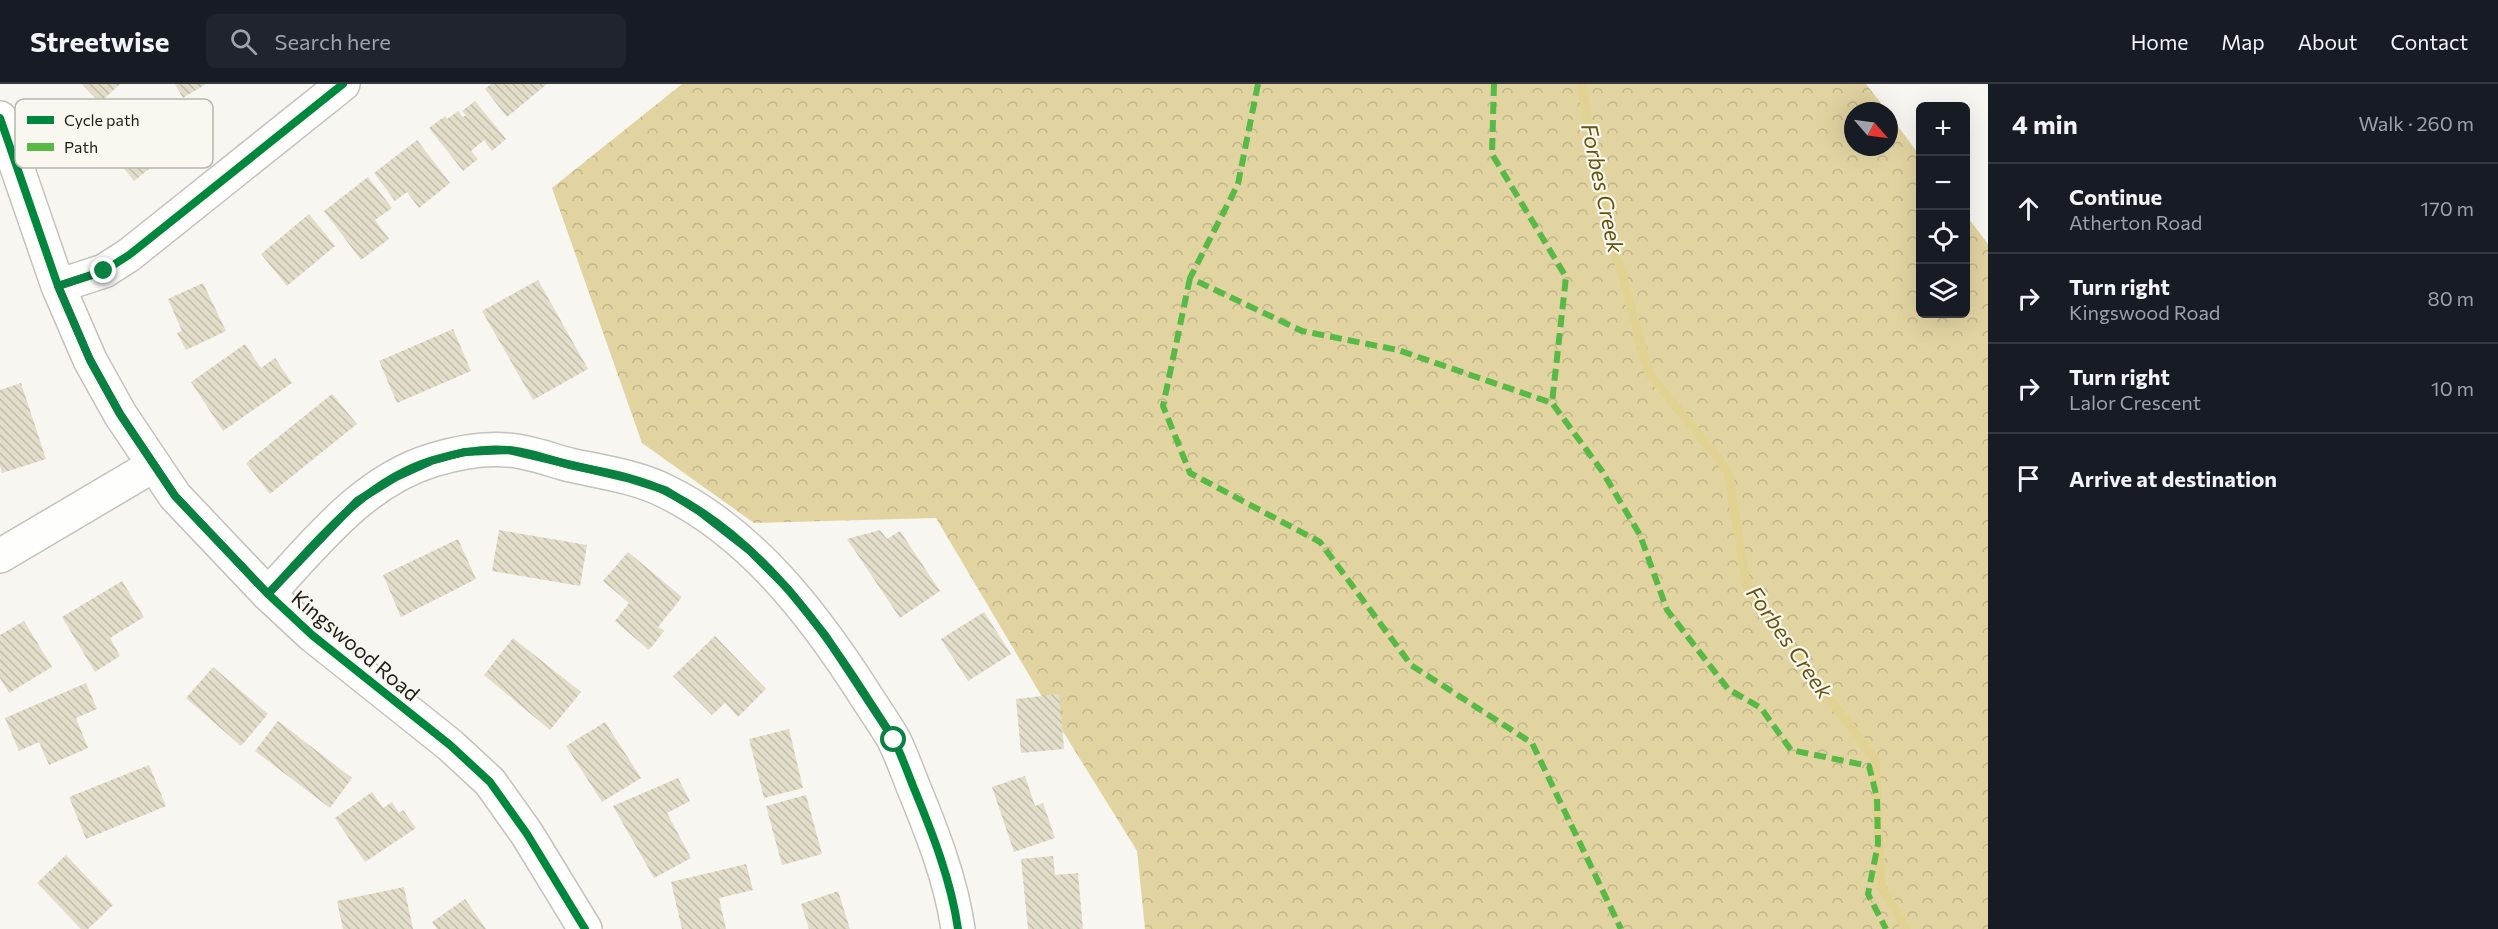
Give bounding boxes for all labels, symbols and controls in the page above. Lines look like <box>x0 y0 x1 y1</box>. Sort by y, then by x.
search box <box>206 14 626 68</box>
text: Streetwise <box>30 24 170 58</box>
icon: search <box>227 25 260 58</box>
text: Search here <box>275 28 391 55</box>
text: Home <box>2131 29 2188 54</box>
text: Map <box>2221 29 2265 54</box>
text: About <box>2298 29 2357 54</box>
text: Contact <box>2390 29 2468 54</box>
legend <box>15 99 213 168</box>
north arrow <box>1844 102 1898 156</box>
map controls <box>1916 102 1970 318</box>
button: + <box>1916 102 1970 156</box>
text: 4 min <box>2012 108 2078 139</box>
text: Cycle path <box>64 110 140 129</box>
text: Walk · 260 m <box>2358 111 2474 135</box>
water label: Forbes Creek <box>1576 121 1630 256</box>
text: Path <box>64 137 98 156</box>
button: − <box>1916 156 1970 210</box>
text: Continue <box>2069 183 2162 210</box>
icon: ahead <box>2012 192 2045 225</box>
text: 170 m <box>2421 196 2474 220</box>
button: locate <box>1916 210 1970 264</box>
text: Atherton Road <box>2069 210 2202 234</box>
route end <box>90 257 116 283</box>
button: layers <box>1916 264 1970 318</box>
text: Turn right <box>2069 273 2170 300</box>
icon: right <box>2012 282 2045 315</box>
text: 80 m <box>2428 286 2474 310</box>
text: Kingswood Road <box>2069 300 2220 324</box>
text: Turn right <box>2069 363 2170 390</box>
icon: right <box>2012 372 2045 405</box>
text: 10 m <box>2431 376 2474 400</box>
text: Lalor Crescent <box>2069 390 2201 414</box>
icon: arrive <box>2012 462 2045 495</box>
text: Arrive at destination <box>2069 465 2277 492</box>
water label: Forbes Creek <box>1741 580 1839 704</box>
street label: Kingswood Road <box>287 584 425 706</box>
route start <box>880 726 906 752</box>

